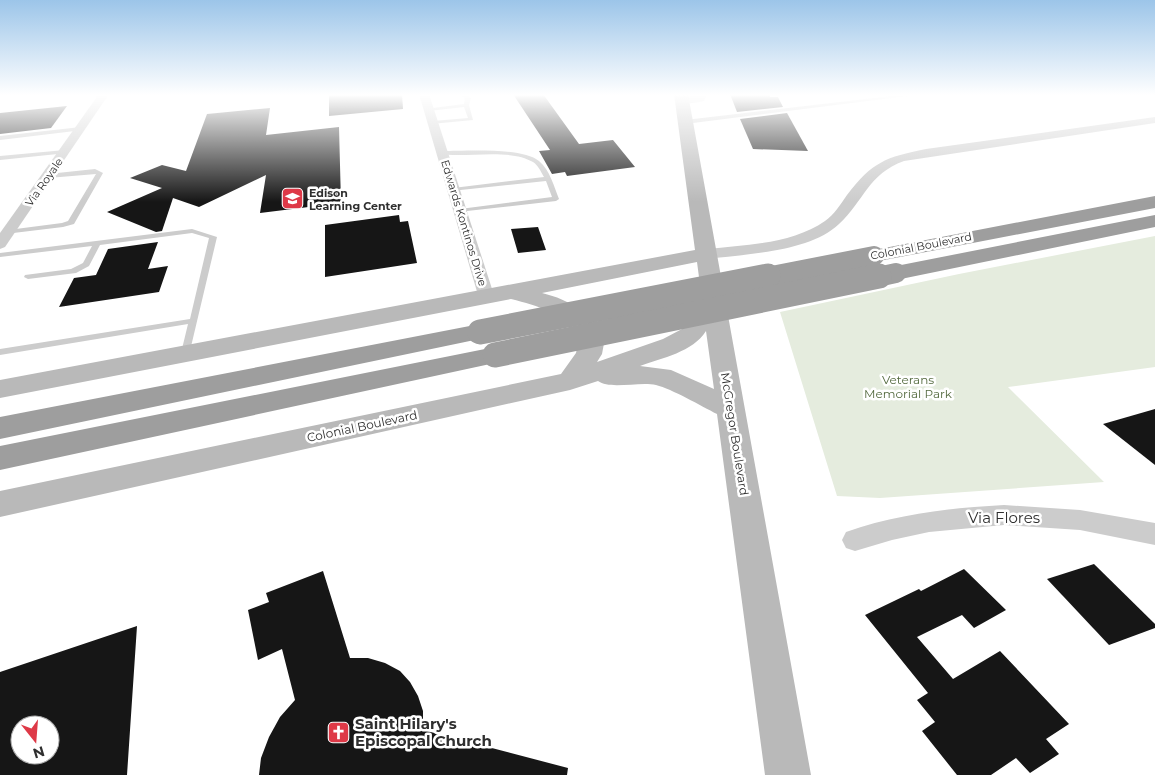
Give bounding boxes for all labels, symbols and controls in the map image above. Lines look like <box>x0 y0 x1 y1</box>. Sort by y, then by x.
street label: Via Royale <box>22 155 66 209</box>
street label: Edwards Kontinos Drive <box>438 158 490 288</box>
place label: Edison Learning Center <box>309 186 402 213</box>
school or university icon: Edison Learning Center <box>281 187 305 211</box>
street label: Colonial Boulevard <box>869 229 973 263</box>
street label: McGregor Boulevard <box>718 371 752 497</box>
park label: Veterans Memorial Park <box>864 372 953 401</box>
street label: Colonial Boulevard <box>305 407 419 445</box>
street label: Via Flores <box>968 508 1040 527</box>
place label: Saint Hilary's Episcopal Church <box>355 714 492 750</box>
north arrow <box>10 715 60 765</box>
church icon: Saint Hilary's Episcopal Church <box>327 720 351 744</box>
text: N <box>31 742 47 763</box>

